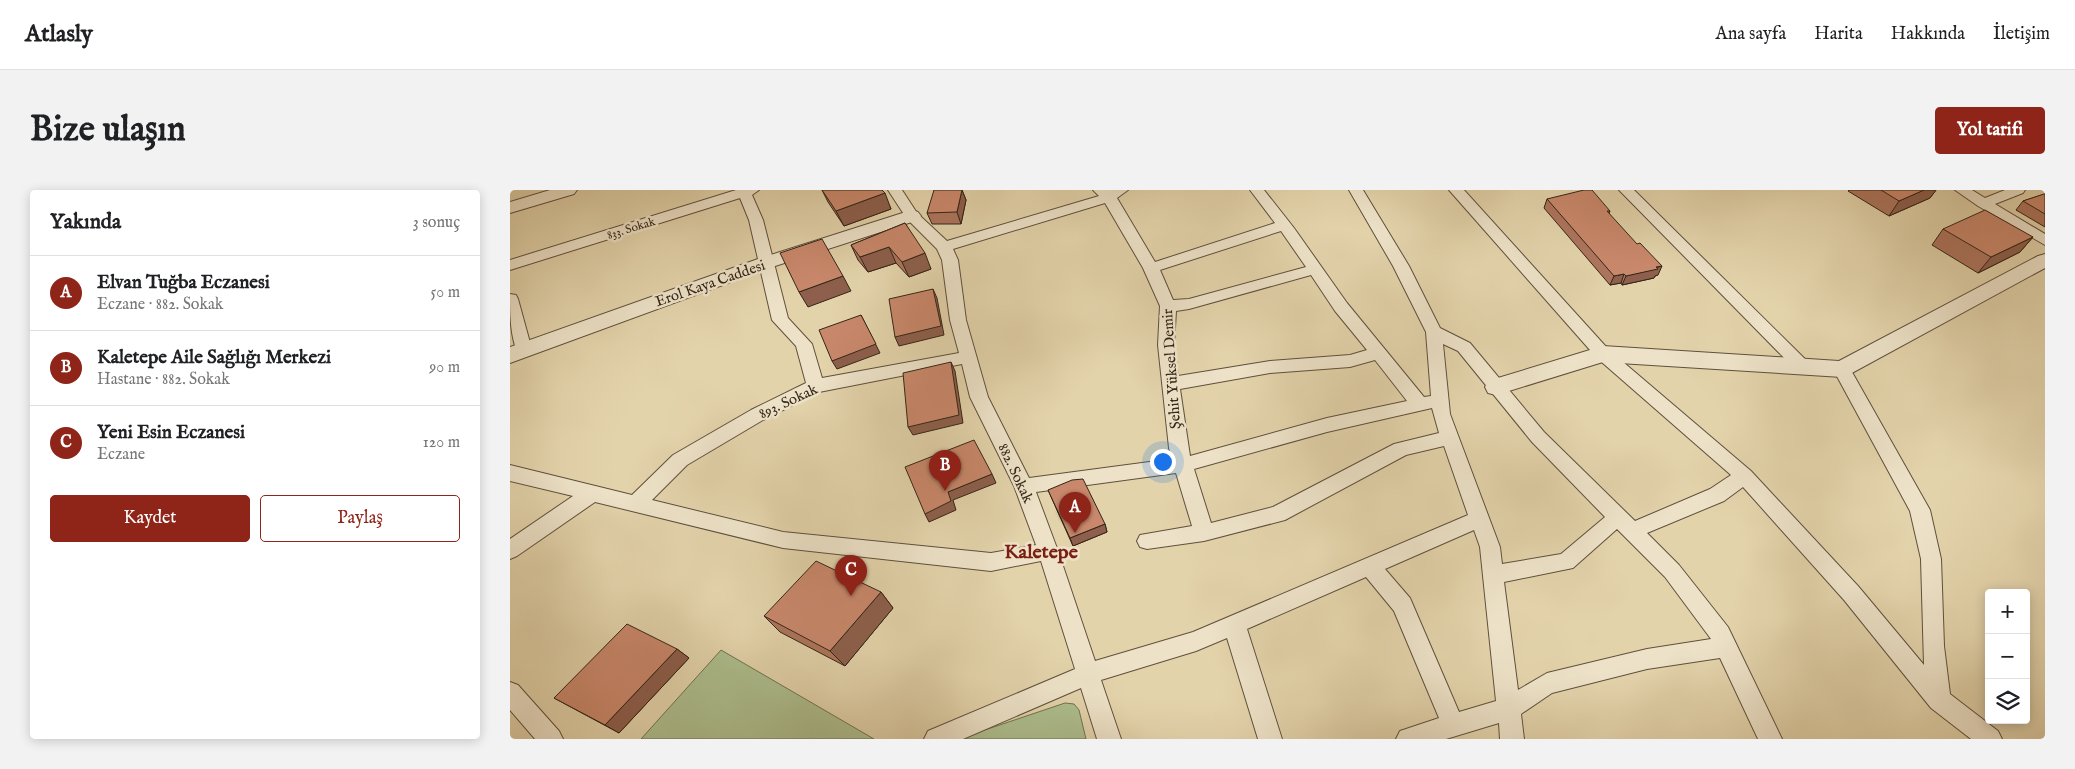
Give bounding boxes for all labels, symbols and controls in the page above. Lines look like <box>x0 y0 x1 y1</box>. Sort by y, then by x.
text: Atlasly <box>25 19 93 50</box>
text: Ana sayfa <box>1716 23 1786 46</box>
text: Harita <box>1814 23 1863 46</box>
text: Hakkında <box>1891 23 1965 46</box>
text: İletişim <box>1993 23 2050 46</box>
button: Yol tarifi <box>1935 107 2045 154</box>
text: Bize ulaşın <box>30 108 186 153</box>
text: Yakında <box>50 209 121 236</box>
text: 3 sonuç <box>413 213 460 233</box>
street label: 833. Sokak <box>605 214 658 243</box>
street label: Erol Kaya Caddesi <box>653 256 768 311</box>
text: Elvan Tuğba Eczanesi <box>97 271 270 295</box>
text: A <box>61 283 71 303</box>
text: 50 m <box>431 283 460 303</box>
text: Eczane · 882. Sokak <box>97 295 223 315</box>
street label: Şehit Yüksel Demir <box>1158 308 1185 430</box>
text: Kaletepe Aile Sağlığı Merkezi <box>97 346 331 370</box>
text: B <box>61 358 71 378</box>
text: 90 m <box>429 358 460 378</box>
text: Hastane · 882. Sokak <box>97 370 230 390</box>
street label: 893. Sokak <box>756 379 822 423</box>
text: Yeni Esin Eczanesi <box>97 421 245 445</box>
text: C <box>60 433 72 453</box>
text: 120 m <box>423 433 460 453</box>
street label: 882. Sokak <box>994 440 1038 507</box>
text: Eczane <box>97 445 145 465</box>
your location <box>1150 449 1176 475</box>
pin: B <box>929 450 961 491</box>
pin: A <box>1059 492 1091 533</box>
button: Kaydet <box>50 495 250 542</box>
button: Paylaş <box>260 495 460 542</box>
district label: Kaletepe <box>1004 540 1079 565</box>
pin: C <box>835 555 867 596</box>
map controls <box>1985 589 2030 724</box>
button: + <box>1985 589 2030 634</box>
button: − <box>1985 634 2030 679</box>
button: layers <box>1985 679 2030 724</box>

